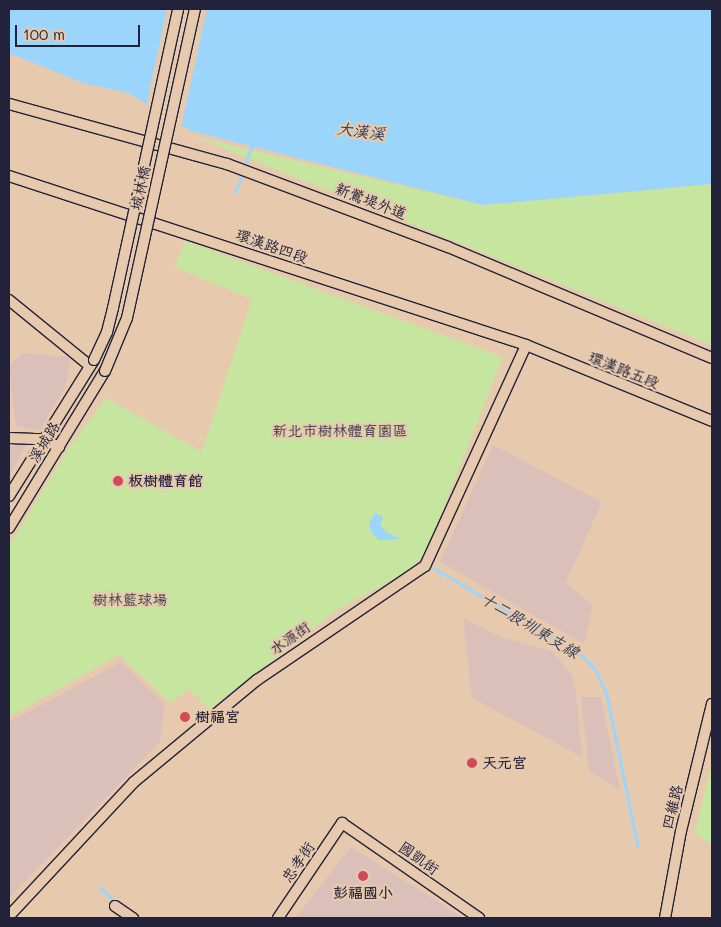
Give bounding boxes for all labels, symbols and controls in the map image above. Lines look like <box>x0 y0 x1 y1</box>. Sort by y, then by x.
scale bar <box>18 15 142 47</box>
text: 100 m <box>23 24 65 44</box>
water label: 大漢溪 <box>336 119 386 143</box>
street label: 城林橋 <box>127 164 153 212</box>
street label: 新鶯堤外道 <box>333 179 409 223</box>
street label: 環漢路四段 <box>234 225 310 267</box>
street label: 環漢路五段 <box>586 348 662 392</box>
street label: 溪城路 <box>24 418 64 466</box>
park label: 新北市樹林體育園區 <box>273 422 407 440</box>
place label: 板樹體育館 <box>128 472 203 490</box>
marker: 板樹體育館 <box>112 475 124 487</box>
water label: 十二股圳東支線 <box>477 588 583 662</box>
park label: 樹林籃球場 <box>93 591 167 609</box>
street label: 水源街 <box>266 618 314 658</box>
place label: 樹福宮 <box>195 708 240 726</box>
marker: 樹福宮 <box>179 711 191 723</box>
place label: 天元宮 <box>482 754 527 772</box>
marker: 天元宮 <box>466 757 478 769</box>
street label: 四維路 <box>658 783 686 831</box>
street label: 忠孝街 <box>278 838 318 886</box>
street label: 國凱街 <box>395 838 443 878</box>
marker: 彭福國小 <box>357 870 369 882</box>
place label: 彭福國小 <box>333 884 393 902</box>

